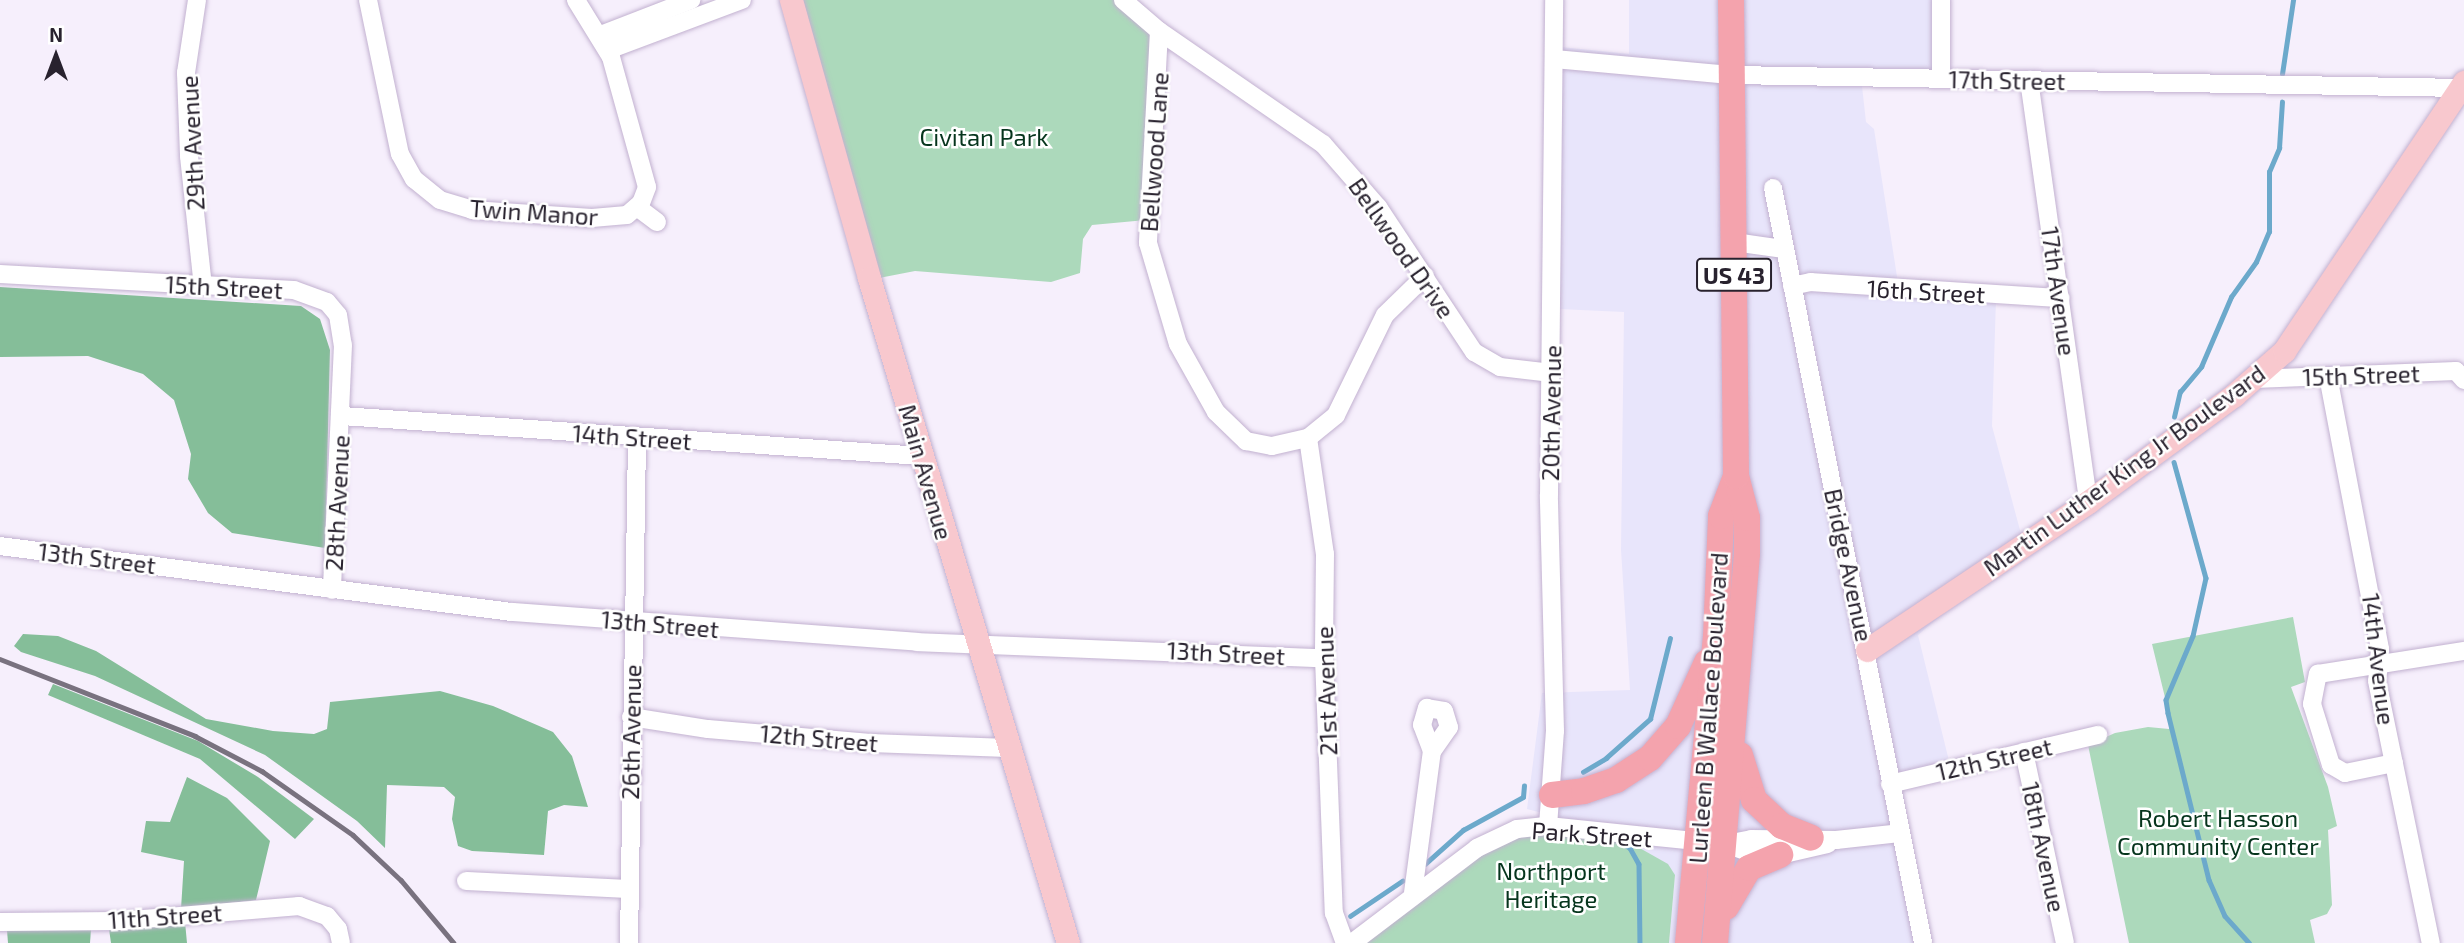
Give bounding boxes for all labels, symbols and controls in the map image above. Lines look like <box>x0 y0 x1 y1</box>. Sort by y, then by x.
north arrow <box>21 21 91 91</box>
text: N <box>49 23 63 46</box>
street label: 17th Street <box>1948 65 2066 95</box>
street label: Bellwood Lane <box>1134 71 1174 233</box>
street label: 29th Avenue <box>174 74 210 212</box>
park label: Civitan Park <box>920 123 1048 151</box>
street label: Bellwood Drive <box>1343 172 1461 324</box>
street label: Twin Manor <box>469 193 599 231</box>
street label: 17th Avenue <box>2036 224 2082 358</box>
road number: US 43 <box>1696 256 1772 294</box>
street label: 15th Street <box>165 270 283 304</box>
street label: 16th Street <box>1866 274 1986 308</box>
street label: 20th Avenue <box>1535 344 1567 482</box>
street label: Martin Luther King Jr Boulevard <box>1977 358 2271 582</box>
street label: 15th Street <box>2302 359 2420 391</box>
street label: Main Avenue <box>893 401 959 543</box>
street label: 14th Street <box>571 418 693 456</box>
street label: 28th Avenue <box>319 434 355 572</box>
street label: Bridge Avenue <box>1819 486 1879 644</box>
street label: 13th Street <box>37 537 157 579</box>
street label: Lurleen B Wallace Boulevard <box>1683 551 1733 865</box>
street label: 14th Avenue <box>2357 591 2401 727</box>
street label: 13th Street <box>600 605 720 643</box>
street label: 21st Avenue <box>1309 625 1343 757</box>
street label: 13th Street <box>1166 636 1286 670</box>
street label: 26th Avenue <box>615 664 647 800</box>
street label: 12th Street <box>759 719 879 757</box>
street label: 12th Street <box>1933 732 2055 786</box>
street label: 18th Avenue <box>2016 779 2072 915</box>
park label: Robert Hasson Community Center <box>2117 804 2319 860</box>
street label: Park Street <box>1531 815 1653 853</box>
park label: Northport Heritage <box>1496 857 1606 913</box>
street label: 11th Street <box>107 898 223 934</box>

